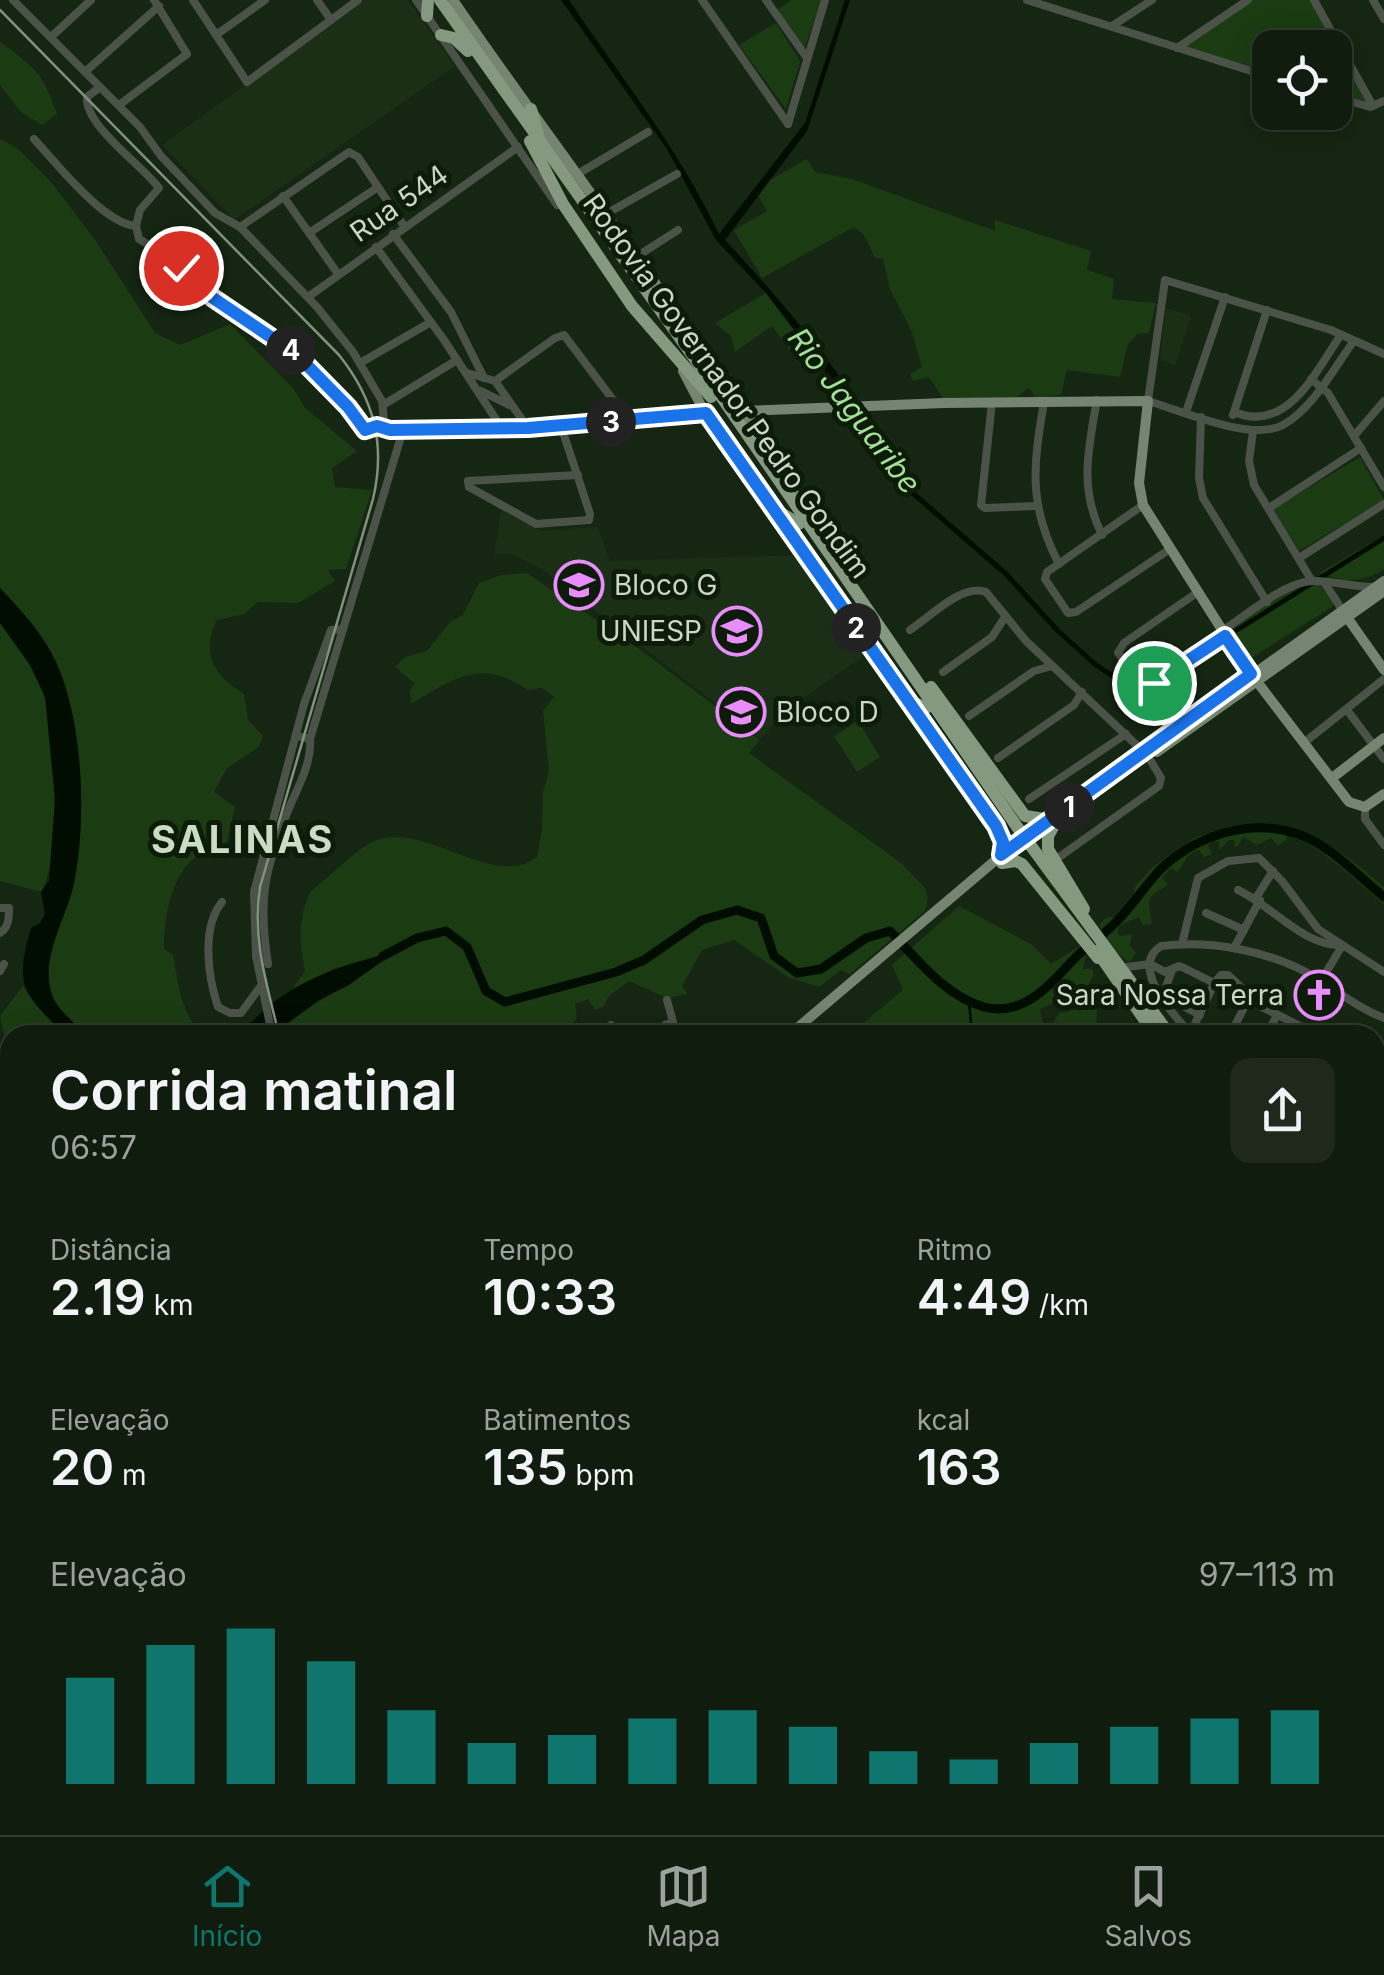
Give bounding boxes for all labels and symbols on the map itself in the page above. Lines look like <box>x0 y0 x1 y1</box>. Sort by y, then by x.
street label: Rua 544 <box>344 157 454 249</box>
street label: Rodovia Governador Pedro Gondim <box>576 187 878 585</box>
pin <box>139 226 224 311</box>
water label: Rio Jaguaribe <box>781 321 929 500</box>
pin: 4 <box>266 325 316 375</box>
pin: 3 <box>586 397 636 447</box>
school or university icon: Bloco G <box>553 559 605 611</box>
place label: Bloco G <box>614 568 717 602</box>
pin: 2 <box>831 603 881 653</box>
school or university icon: UNIESP <box>711 605 763 657</box>
place label: UNIESP <box>600 614 702 648</box>
pin <box>1112 641 1197 726</box>
school or university icon: Bloco D <box>715 686 767 738</box>
place label: Bloco D <box>776 695 879 729</box>
pin: 1 <box>1044 782 1094 832</box>
district label: SALINAS <box>151 816 335 862</box>
church icon: Sara Nossa Terra <box>1293 969 1345 1021</box>
place label: Sara Nossa Terra <box>1056 978 1284 1012</box>

